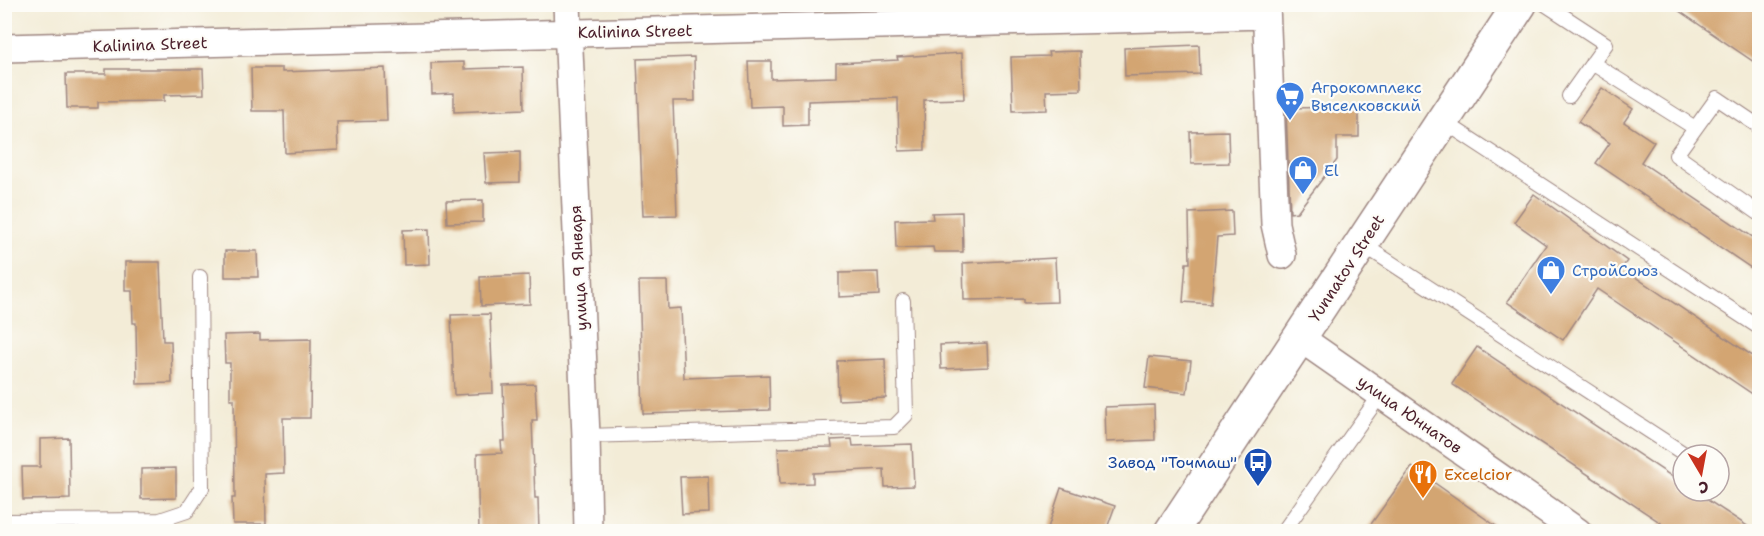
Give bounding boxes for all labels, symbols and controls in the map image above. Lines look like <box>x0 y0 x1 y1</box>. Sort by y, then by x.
street label: Kalinina Street <box>577 20 693 43</box>
street label: Kalinina Street <box>92 32 208 57</box>
place label: Агрокомплекс Выселковский <box>1311 77 1422 116</box>
supermarket icon: Агрокомплекс Выселковский <box>1274 80 1306 122</box>
shop icon: El <box>1287 154 1319 196</box>
place label: El <box>1324 160 1339 181</box>
street label: улица 9 Января <box>565 205 592 331</box>
street label: Yunnatov Street <box>1304 211 1389 326</box>
shop icon: СтройСоюз <box>1535 254 1567 296</box>
place label: СтройСоюз <box>1572 260 1658 281</box>
street label: улица Юннатов <box>1353 371 1466 458</box>
north arrow <box>1671 443 1731 503</box>
bus stop icon: Завод "Точмаш" <box>1242 446 1274 488</box>
place label: Завод "Точмаш" <box>1108 452 1237 473</box>
restaurant icon: Excelcior <box>1407 458 1439 500</box>
place label: Excelcior <box>1444 464 1512 485</box>
text: С <box>1697 476 1710 499</box>

